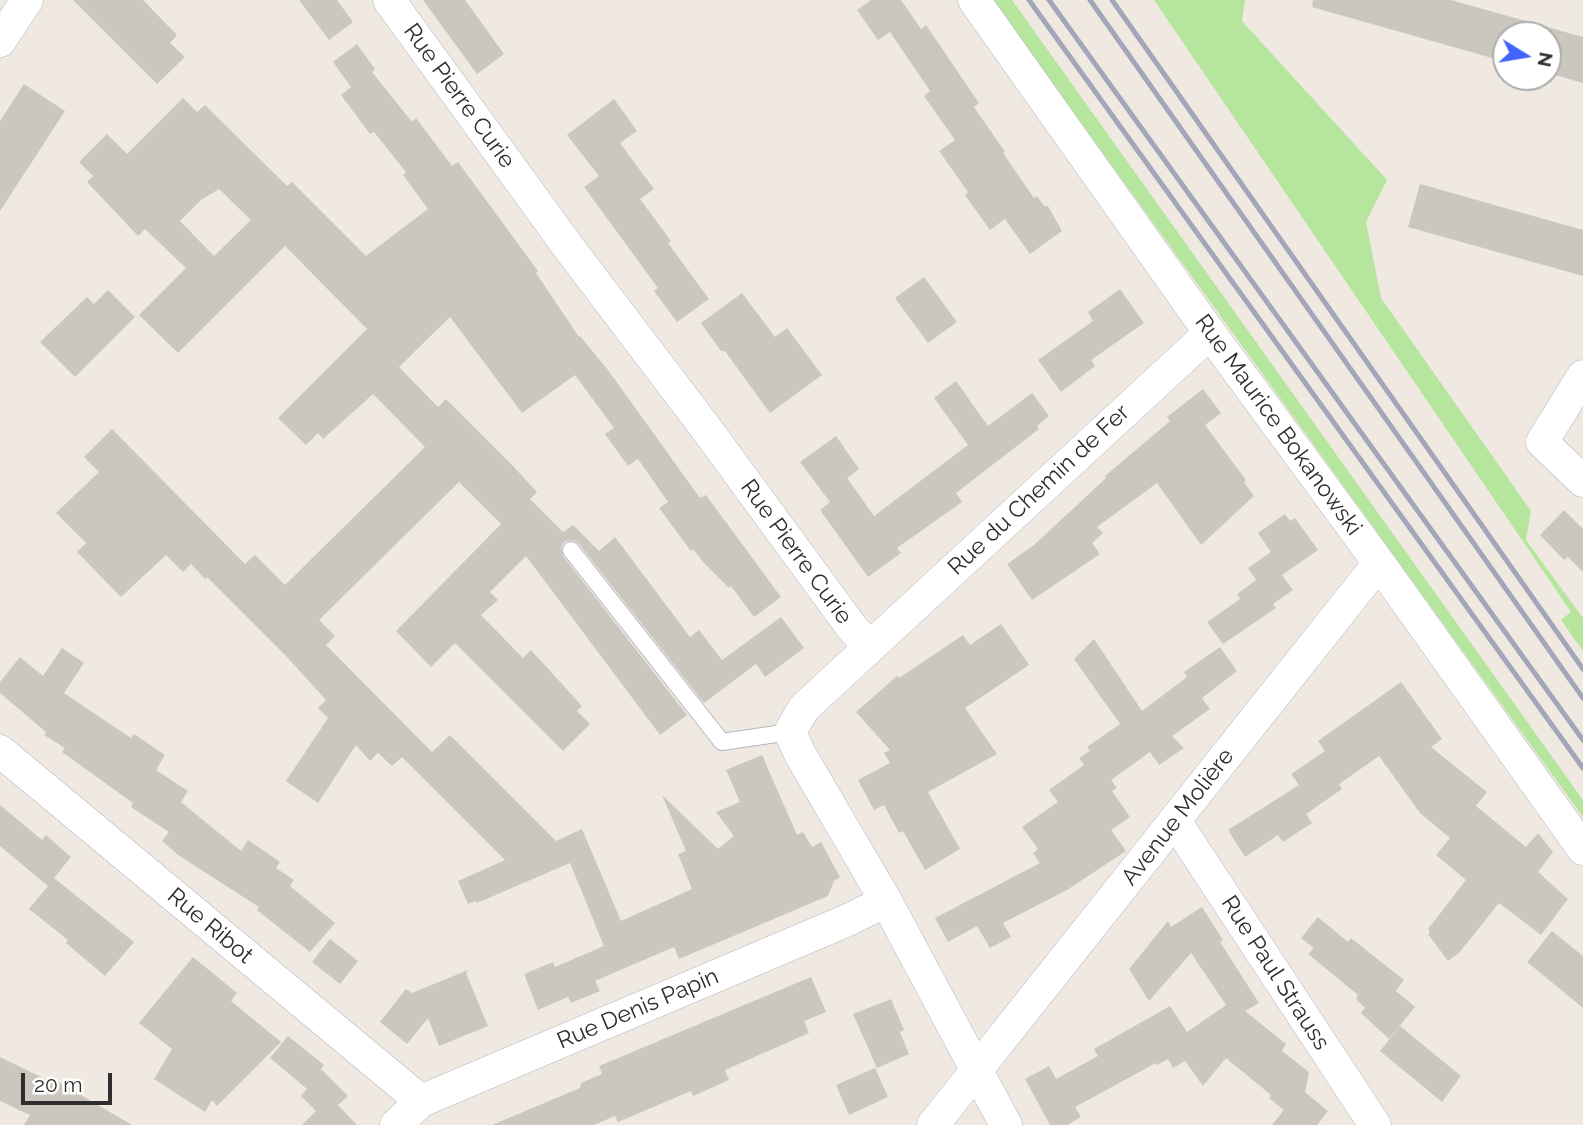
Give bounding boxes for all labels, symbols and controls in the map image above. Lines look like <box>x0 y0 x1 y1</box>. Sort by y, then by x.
street label: Rue Pierre Curie <box>397 18 521 174</box>
north arrow <box>1492 21 1562 91</box>
text: N <box>1533 50 1558 69</box>
street label: Rue Maurice Bokanowski <box>1189 309 1367 541</box>
street label: Rue du Chemin de Fer <box>943 399 1135 581</box>
street label: Rue Pierre Curie <box>734 474 858 630</box>
street label: Avenue Molière <box>1116 743 1240 891</box>
street label: Rue Ribot <box>162 882 258 970</box>
street label: Rue Paul Strauss <box>1215 891 1335 1055</box>
street label: Rue Denis Papin <box>553 963 723 1055</box>
scale bar <box>24 1058 116 1102</box>
text: 20 m <box>34 1072 82 1097</box>

